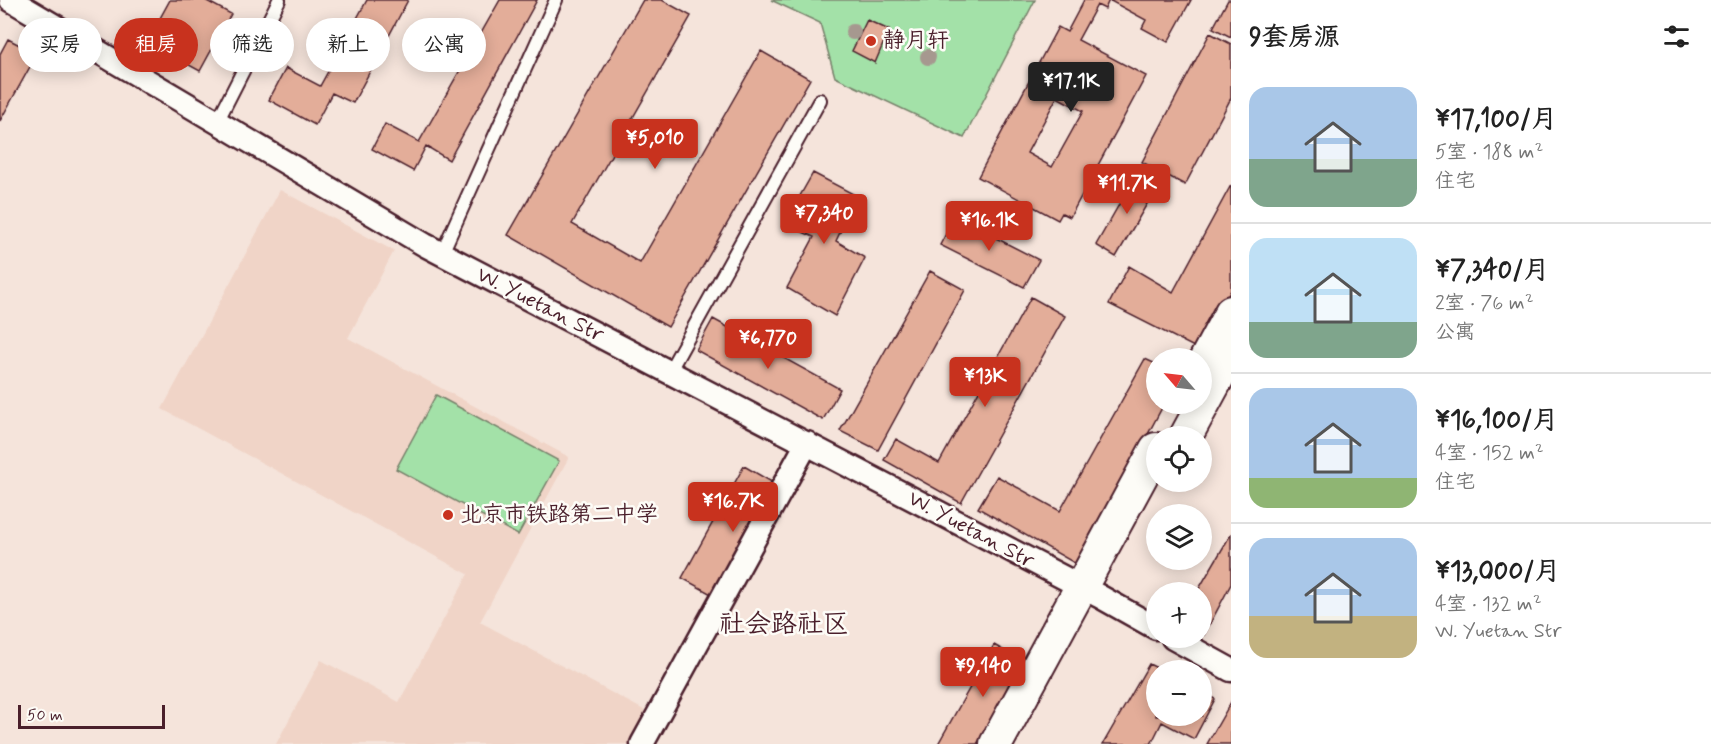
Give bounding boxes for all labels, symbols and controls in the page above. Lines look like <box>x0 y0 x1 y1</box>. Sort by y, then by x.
chip: 买房 <box>18 18 102 72</box>
chip: 租房 <box>114 18 198 72</box>
chip: 筛选 <box>210 18 294 72</box>
chip: 新上 <box>306 18 390 72</box>
chip: 公寓 <box>402 18 486 72</box>
icon: filters <box>1660 20 1693 53</box>
text: 9套房源 <box>1249 21 1340 55</box>
place label: 静月轩 <box>883 27 949 55</box>
marker: 静月轩 <box>864 34 878 48</box>
pin: ¥17.1K <box>1022 62 1120 113</box>
text: ¥17.1K <box>1042 68 1100 95</box>
text: ¥17,100/月 <box>1435 103 1557 137</box>
icon: home <box>1297 111 1369 183</box>
pin: ¥5,010 <box>606 119 704 170</box>
text: ¥5,010 <box>626 125 684 152</box>
text: 5室 · 188 m² <box>1435 139 1543 166</box>
pin: ¥11.7K <box>1078 164 1176 215</box>
text: 住宅 <box>1435 168 1475 195</box>
text: ¥11.7K <box>1097 170 1157 197</box>
pin: ¥7,340 <box>775 194 873 245</box>
text: ¥7,340 <box>794 200 854 227</box>
pin: ¥16.1K <box>940 201 1038 252</box>
text: ¥16.1K <box>960 207 1018 234</box>
text: ¥7,340/月 <box>1435 254 1550 288</box>
street label: W. Yuetan Str <box>472 261 609 349</box>
icon: home <box>1297 262 1369 334</box>
text: 2室 · 76 m² <box>1435 290 1534 317</box>
pin: ¥6,770 <box>719 319 817 370</box>
text: 公寓 <box>1435 319 1475 346</box>
text: ¥6,770 <box>739 325 797 352</box>
north arrow <box>1146 348 1212 414</box>
map controls <box>1146 348 1212 726</box>
pin: ¥13K <box>949 357 1021 408</box>
text: ¥13K <box>963 363 1007 390</box>
text: ¥16,100/月 <box>1435 404 1558 438</box>
icon: home <box>1297 412 1369 484</box>
button: locate <box>1146 426 1212 492</box>
text: 4室 · 152 m² <box>1435 440 1544 467</box>
text: 住宅 <box>1435 469 1475 496</box>
pin: ¥16.7K <box>684 482 782 533</box>
street label: W. Yuetan Str <box>903 485 1040 575</box>
text: ¥16.7K <box>702 488 764 515</box>
place label: 北京市铁路第二中学 <box>460 501 658 529</box>
button: layers <box>1146 504 1212 570</box>
marker: 北京市铁路第二中学 <box>441 508 455 522</box>
text: ¥13,000/月 <box>1435 555 1561 589</box>
icon: home <box>1297 562 1369 634</box>
button: + <box>1146 582 1212 648</box>
text: 4室 · 132 m² <box>1435 591 1542 618</box>
district label: 社会路社区 <box>719 608 849 642</box>
text: W. Yuetan Str <box>1435 618 1562 645</box>
pin: ¥9,140 <box>934 647 1032 698</box>
text: ¥9,140 <box>954 653 1012 680</box>
button: − <box>1146 660 1212 726</box>
scale bar <box>18 702 165 730</box>
text: 50 m <box>27 705 63 726</box>

